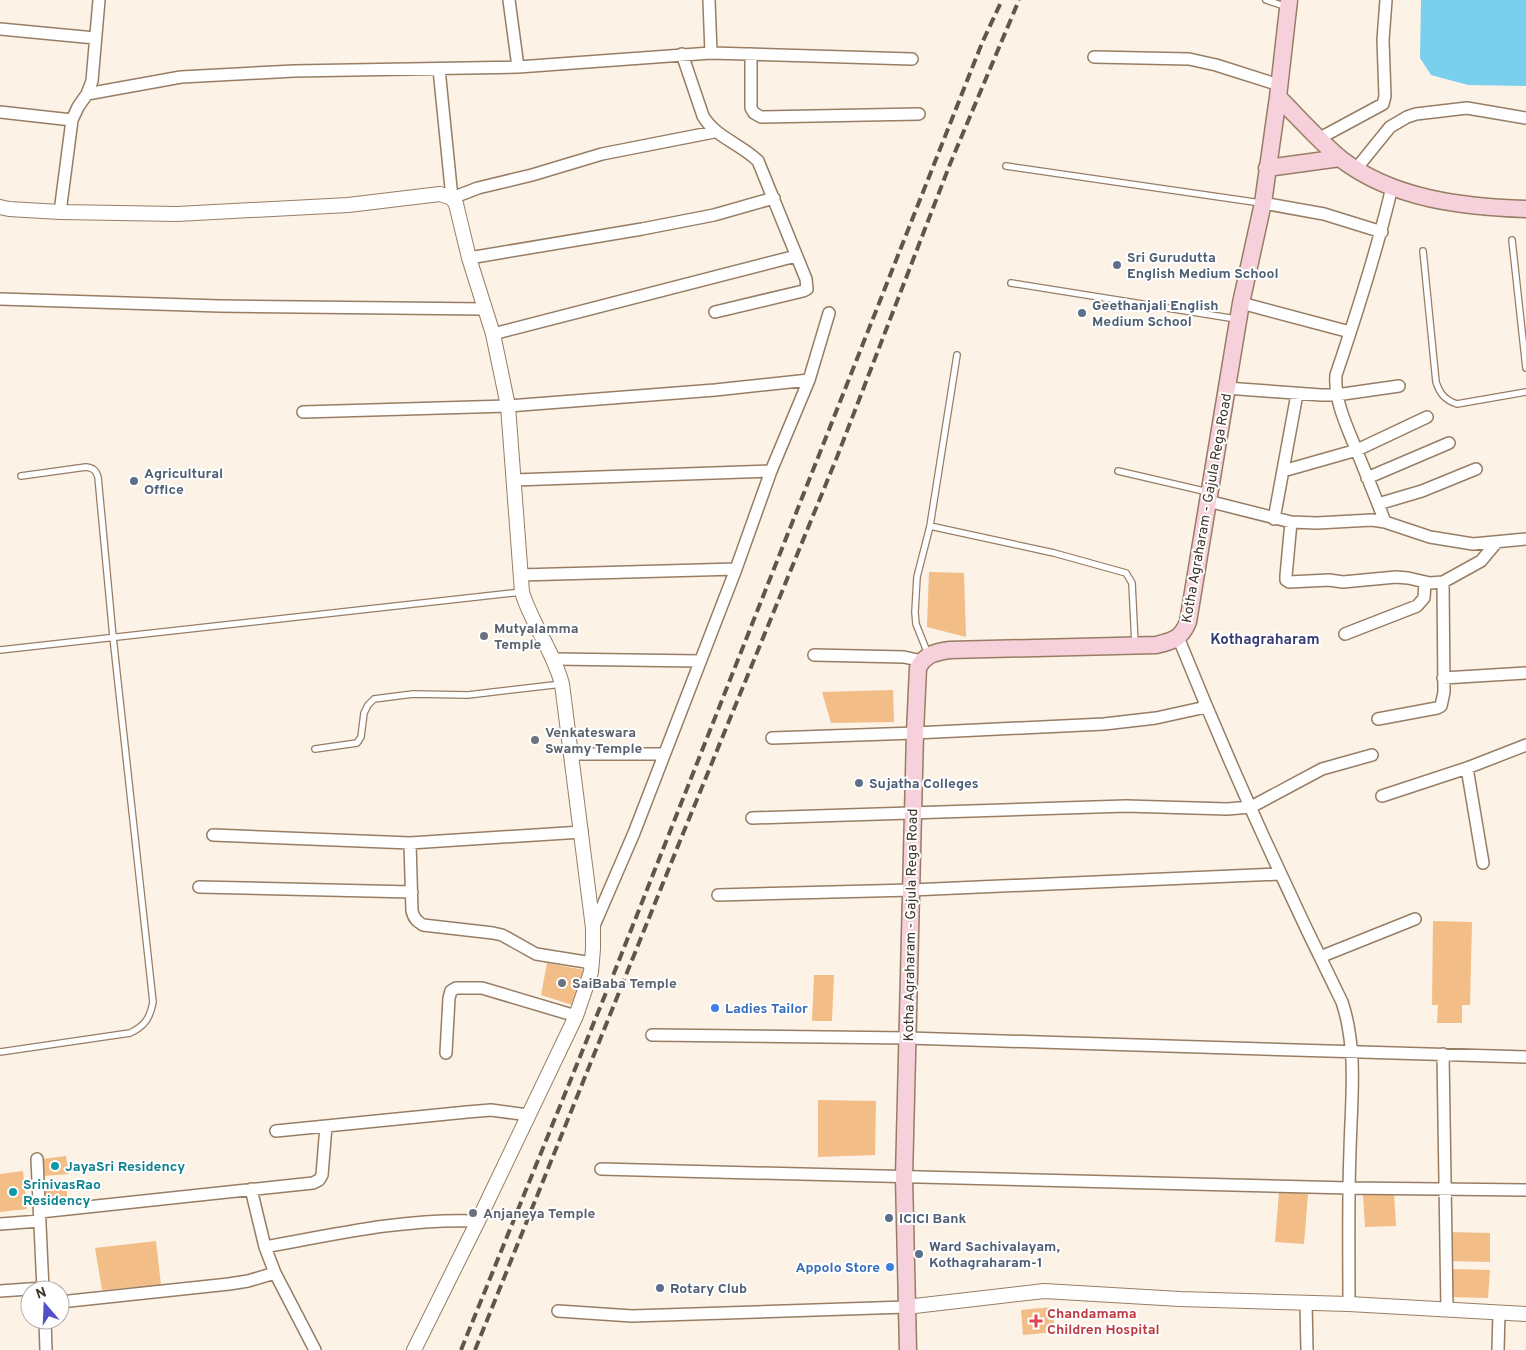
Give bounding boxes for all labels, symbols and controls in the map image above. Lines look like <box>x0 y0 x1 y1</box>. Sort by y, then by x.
place label: Sri Gurudutta English Medium School <box>1127 250 1279 283</box>
marker: Sri Gurudutta English Medium School <box>1111 259 1123 271</box>
place label: Geethanjali English Medium School <box>1092 298 1219 331</box>
marker: Geethanjali English Medium School <box>1076 307 1088 319</box>
street label: Kotha Agraharam - Gajula Rega Road <box>1179 392 1236 624</box>
place label: Agricultural Office <box>144 466 223 499</box>
marker: Agricultural Office <box>128 475 140 487</box>
place label: Mutyalamma Temple <box>494 621 579 654</box>
marker: Mutyalamma Temple <box>478 630 490 642</box>
district label: Kothagraharam <box>1210 631 1320 650</box>
place label: Venkateswara Swamy Temple <box>545 725 643 758</box>
marker: Venkateswara Swamy Temple <box>529 734 541 746</box>
place label: Sujatha Colleges <box>869 776 979 793</box>
marker: Sujatha Colleges <box>853 777 865 789</box>
street label: Kotha Agraharam - Gajula Rega Road <box>901 809 922 1042</box>
place label: SaiBaba Temple <box>572 976 677 993</box>
marker: SaiBaba Temple <box>556 977 568 989</box>
place label: Ladies Tailor <box>725 1001 808 1018</box>
marker: Ladies Tailor <box>709 1002 721 1014</box>
place label: JayaSri Residency <box>65 1159 185 1176</box>
marker: JayaSri Residency <box>49 1160 61 1172</box>
place label: SrinivasRao Residency <box>23 1177 101 1210</box>
marker: SrinivasRao Residency <box>7 1186 19 1198</box>
place label: Anjaneya Temple <box>483 1206 596 1223</box>
marker: Anjaneya Temple <box>467 1207 479 1219</box>
place label: ICICI Bank <box>899 1211 966 1228</box>
marker: ICICI Bank <box>883 1212 895 1224</box>
place label: Ward Sachivalayam, Kothagraharam-1 <box>929 1239 1060 1272</box>
marker: Ward Sachivalayam, Kothagraharam-1 <box>913 1248 925 1260</box>
place label: Appolo Store <box>795 1260 880 1277</box>
marker: Appolo Store <box>884 1261 896 1273</box>
north arrow <box>20 1280 70 1330</box>
place label: Rotary Club <box>670 1281 747 1298</box>
marker: Rotary Club <box>654 1282 666 1294</box>
text: N <box>34 1284 49 1304</box>
place label: Chandamama Children Hospital <box>1047 1306 1160 1339</box>
marker: Chandamama Children Hospital <box>1029 1314 1043 1328</box>

